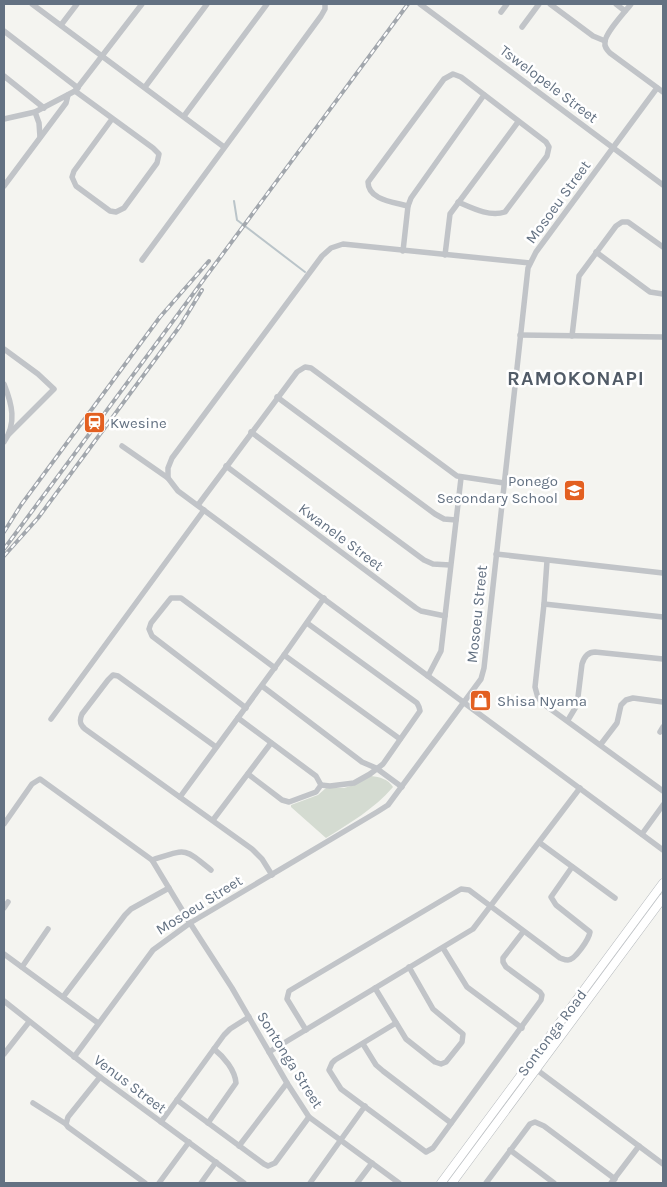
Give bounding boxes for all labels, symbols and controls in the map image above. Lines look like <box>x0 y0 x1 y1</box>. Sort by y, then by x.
street label: Tswelopele Street <box>496 41 602 127</box>
street label: Mosoeu Street <box>522 157 594 247</box>
district label: RAMOKONAPI <box>507 367 645 390</box>
station icon: Kwesine <box>82 411 106 435</box>
place label: Kwesine <box>110 414 167 432</box>
place label: Ponego Secondary School <box>437 472 558 507</box>
school or university icon: Ponego Secondary School <box>562 478 586 502</box>
street label: Kwanele Street <box>295 499 387 575</box>
street label: Mosoeu Street <box>463 564 491 664</box>
shop icon: Shisa Nyama <box>469 689 493 713</box>
place label: Shisa Nyama <box>497 692 587 710</box>
street label: Mosoeu Street <box>152 871 246 939</box>
street label: Sontonga Road <box>514 986 590 1080</box>
street label: Sontonga Street <box>253 1008 327 1112</box>
street label: Venus Street <box>90 1051 170 1117</box>

